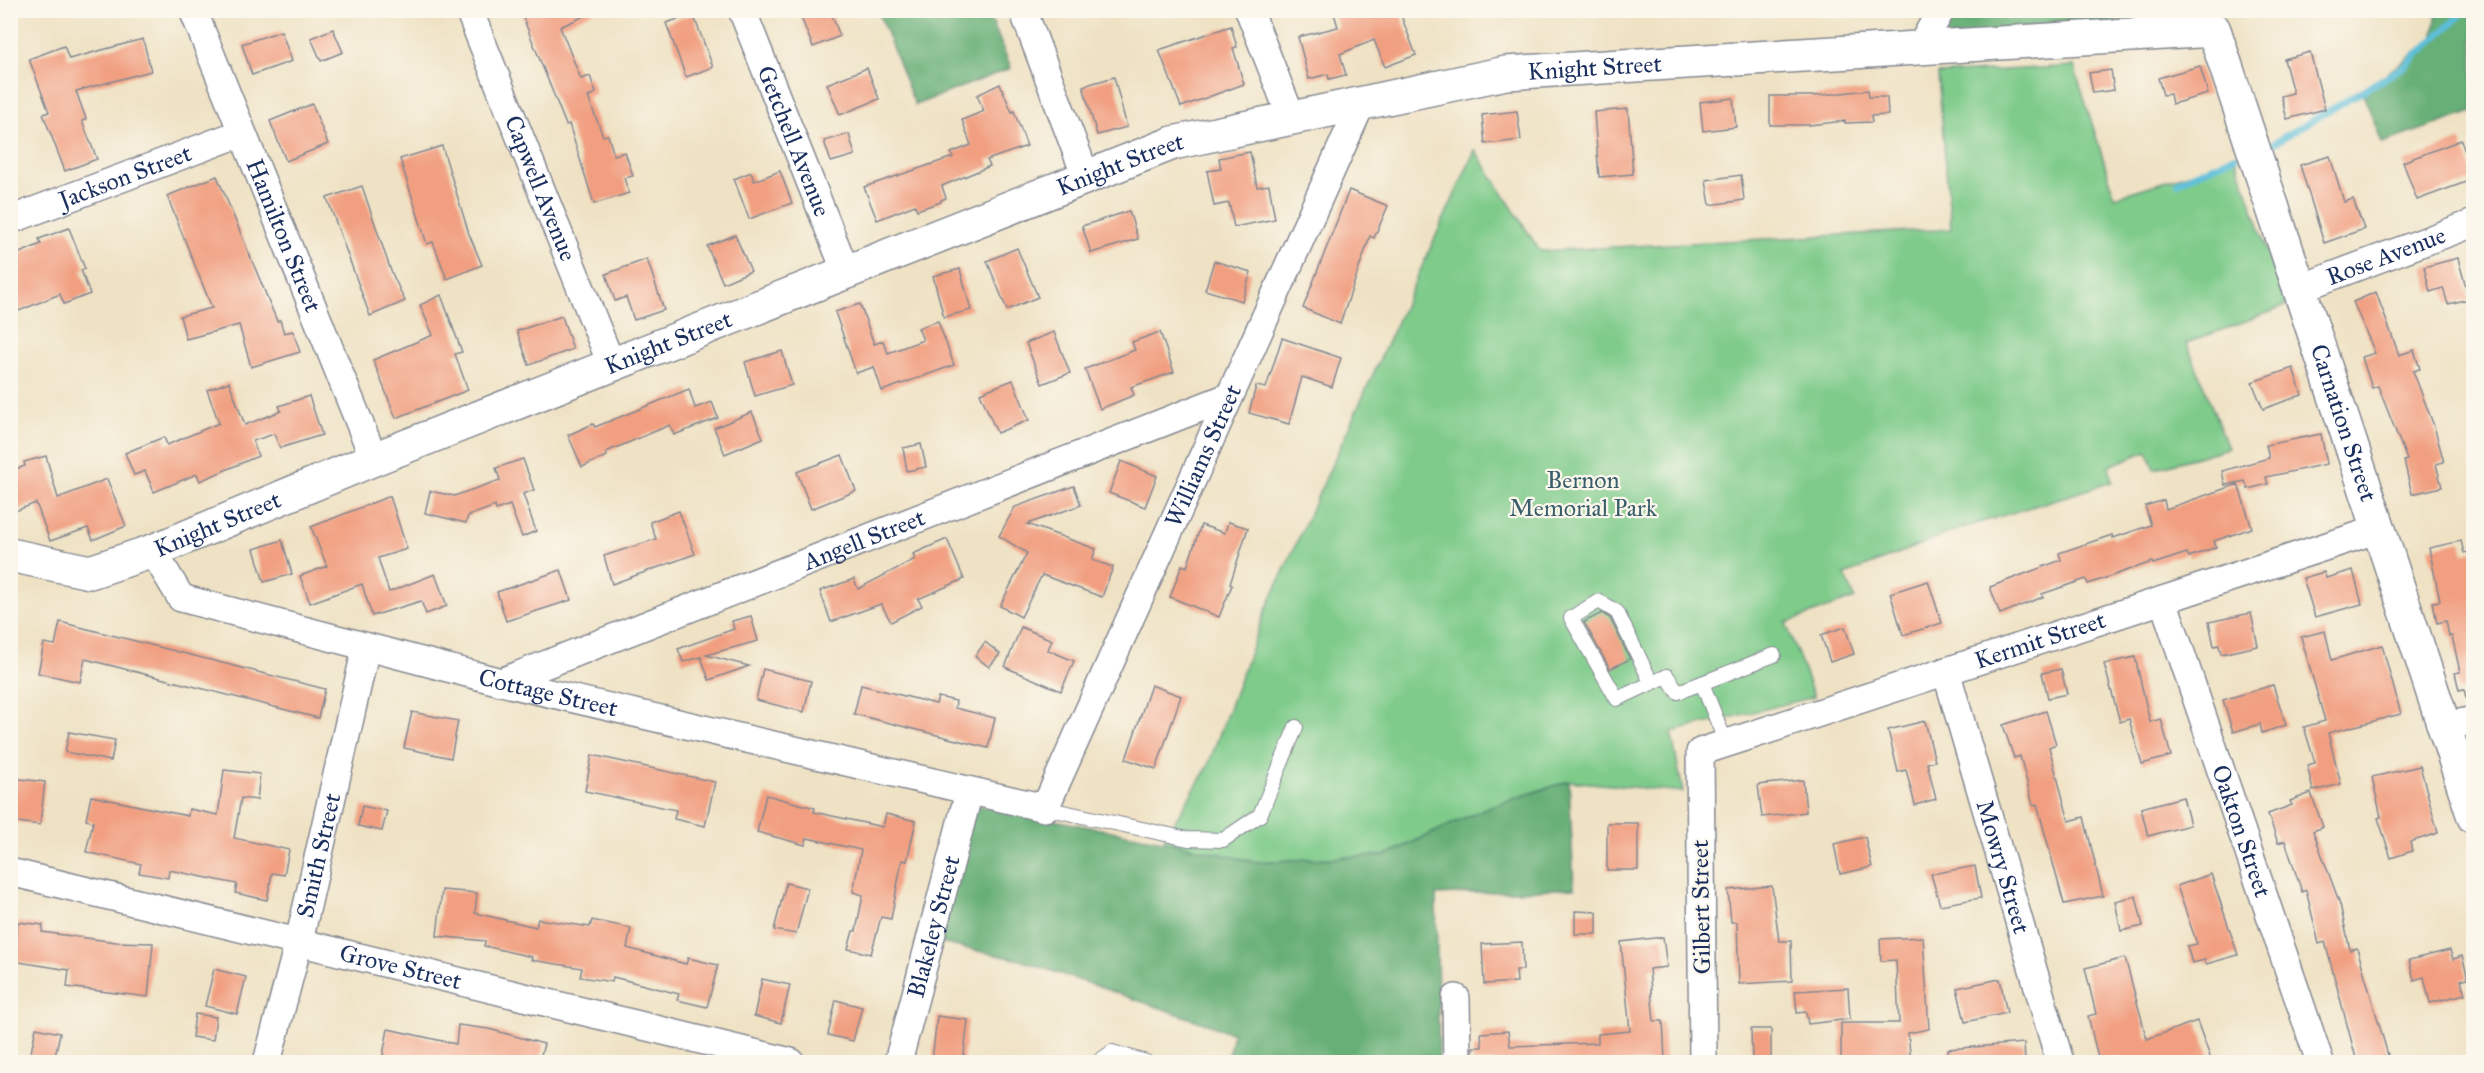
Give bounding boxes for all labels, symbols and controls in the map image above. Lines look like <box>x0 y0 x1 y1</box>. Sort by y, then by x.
street label: Knight Street <box>1527 49 1663 87</box>
street label: Getchell Avenue <box>751 61 837 221</box>
street label: Capwell Avenue <box>498 111 583 265</box>
street label: Knight Street <box>1052 126 1187 203</box>
street label: Jackson Street <box>52 138 196 216</box>
street label: Hamilton Street <box>240 154 328 317</box>
street label: Rose Avenue <box>2322 220 2450 292</box>
street label: Knight Street <box>600 304 737 381</box>
street label: Carnation Street <box>2304 340 2384 506</box>
street label: Williams Street <box>1158 379 1248 532</box>
park label: Bernon Memorial Park <box>1509 465 1658 523</box>
street label: Knight Street <box>150 484 286 564</box>
street label: Angell Street <box>798 502 930 577</box>
street label: Kermit Street <box>1971 605 2110 676</box>
street label: Cottage Street <box>475 662 621 724</box>
street label: Oakton Street <box>2205 761 2278 902</box>
street label: Smith Street <box>290 790 347 921</box>
street label: Mowry Street <box>1969 797 2037 937</box>
street label: Gilbert Street <box>1685 839 1717 975</box>
street label: Blakeley Street <box>901 852 967 1001</box>
street label: Grove Street <box>337 938 465 996</box>

